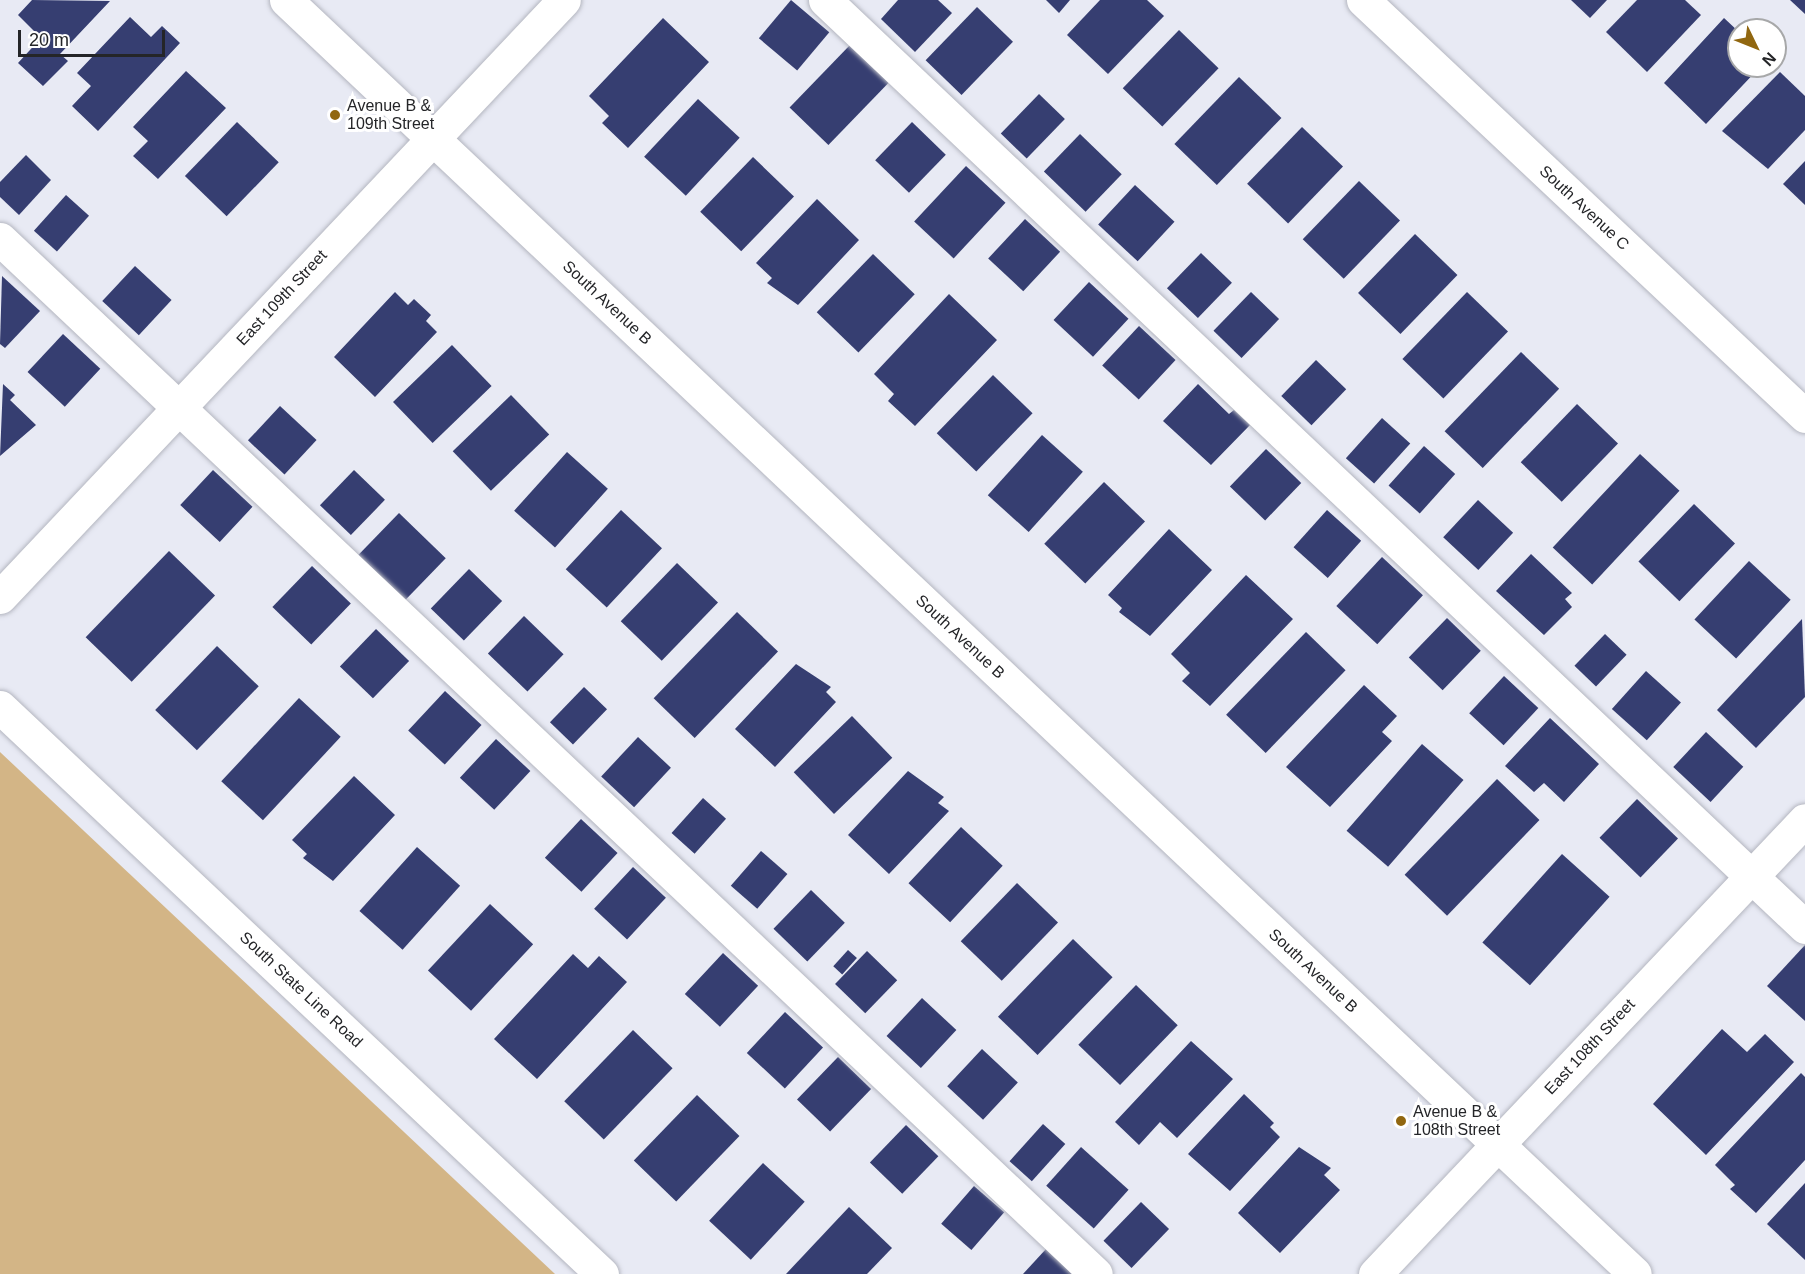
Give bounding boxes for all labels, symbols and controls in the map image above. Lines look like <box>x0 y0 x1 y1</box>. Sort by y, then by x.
scale bar <box>21 18 168 56</box>
north arrow <box>1727 18 1787 78</box>
text: 20 m <box>29 30 69 50</box>
text: N <box>1759 49 1779 69</box>
place label: Avenue B & 109th Street <box>347 96 434 134</box>
marker: Avenue B & 109th Street <box>328 108 342 122</box>
street label: South Avenue C <box>1535 161 1633 255</box>
street label: East 109th Street <box>233 246 331 350</box>
street label: South Avenue B <box>558 257 656 349</box>
street label: South Avenue B <box>911 591 1009 683</box>
street label: South Avenue B <box>1264 925 1362 1017</box>
street label: South State Line Road <box>236 928 366 1052</box>
street label: East 108th Street <box>1541 995 1639 1099</box>
place label: Avenue B & 108th Street <box>1413 1102 1500 1140</box>
marker: Avenue B & 108th Street <box>1394 1114 1408 1128</box>

